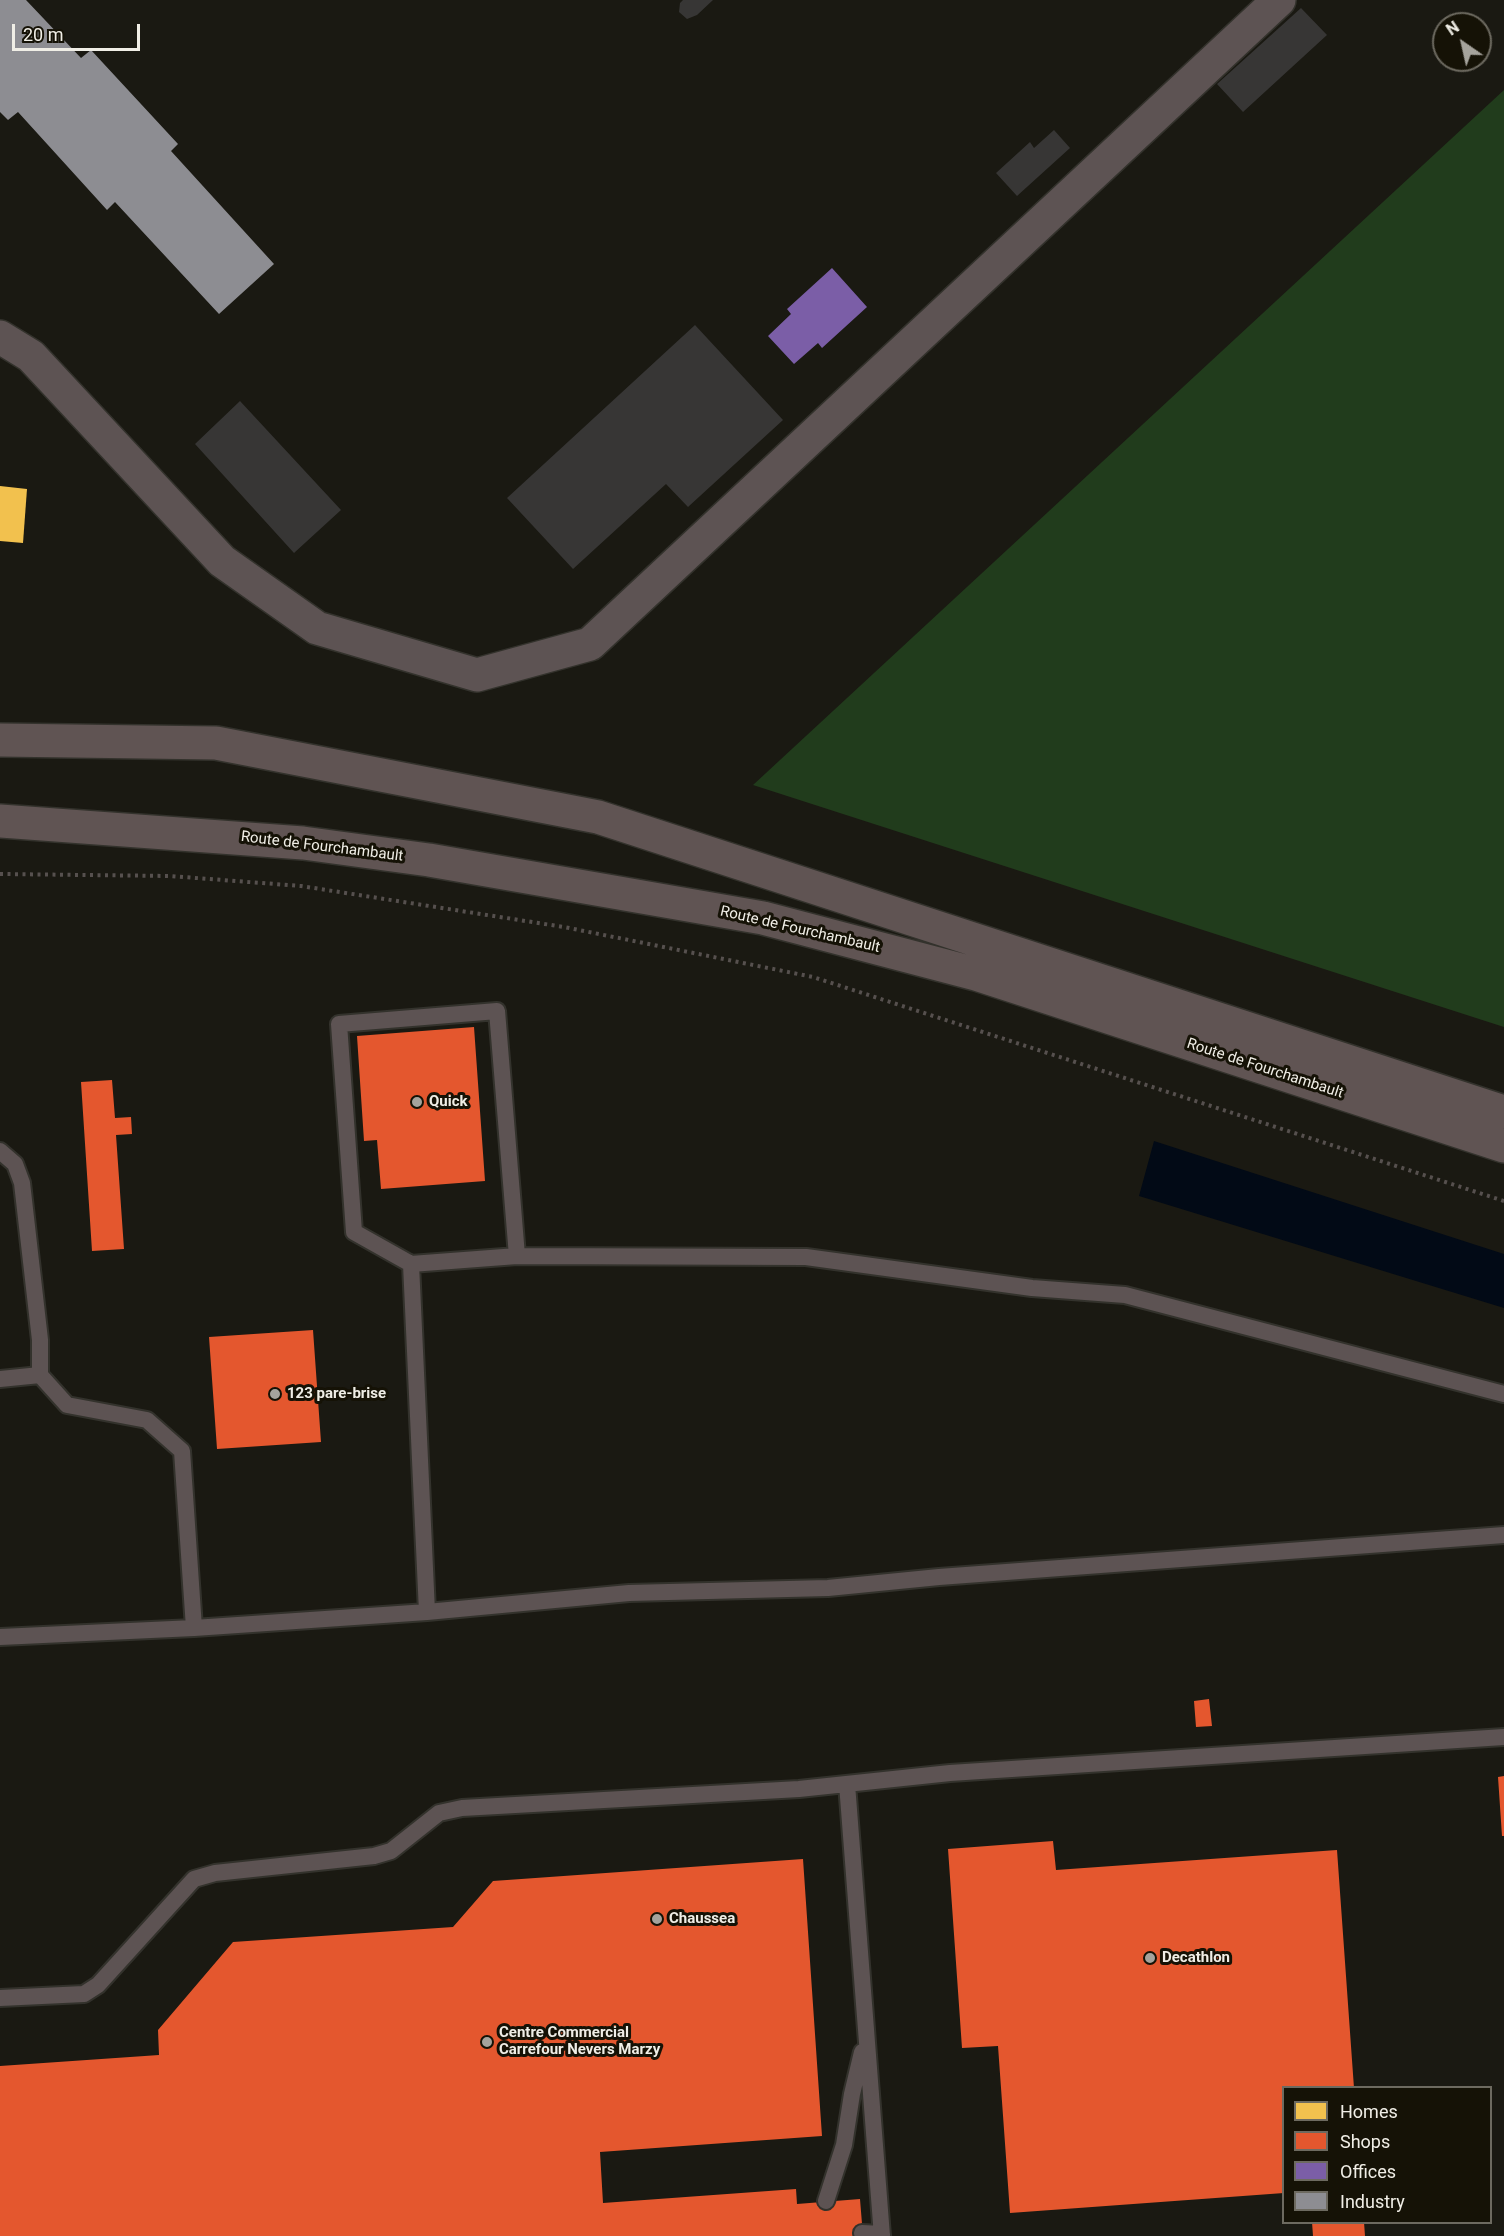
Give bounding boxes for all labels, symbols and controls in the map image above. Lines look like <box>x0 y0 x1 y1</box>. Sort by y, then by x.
scale bar <box>15 12 142 50</box>
north arrow <box>1432 12 1492 72</box>
text: N <box>1443 17 1463 39</box>
text: 20 m <box>23 24 63 45</box>
street label: Route de Fourchambault <box>240 828 404 866</box>
street label: Route de Fourchambault <box>718 903 882 957</box>
street label: Route de Fourchambault <box>1184 1035 1346 1103</box>
place label: Quick <box>429 1093 468 1111</box>
marker: Quick <box>410 1095 424 1109</box>
place label: 123 pare-brise <box>287 1385 386 1403</box>
marker: 123 pare-brise <box>268 1387 282 1401</box>
place label: Chaussea <box>669 1910 735 1928</box>
marker: Chaussea <box>650 1912 664 1926</box>
place label: Decathlon <box>1162 1949 1230 1967</box>
marker: Decathlon <box>1143 1951 1157 1965</box>
place label: Centre Commercial Carrefour Nevers Marzy <box>499 2024 660 2059</box>
marker: Centre Commercial Carrefour Nevers Marzy <box>480 2035 494 2049</box>
legend <box>1282 2086 1492 2224</box>
text: Homes <box>1340 2101 1398 2122</box>
text: Shops <box>1340 2131 1390 2152</box>
text: Offices <box>1340 2161 1396 2182</box>
text: Industry <box>1340 2191 1405 2212</box>

